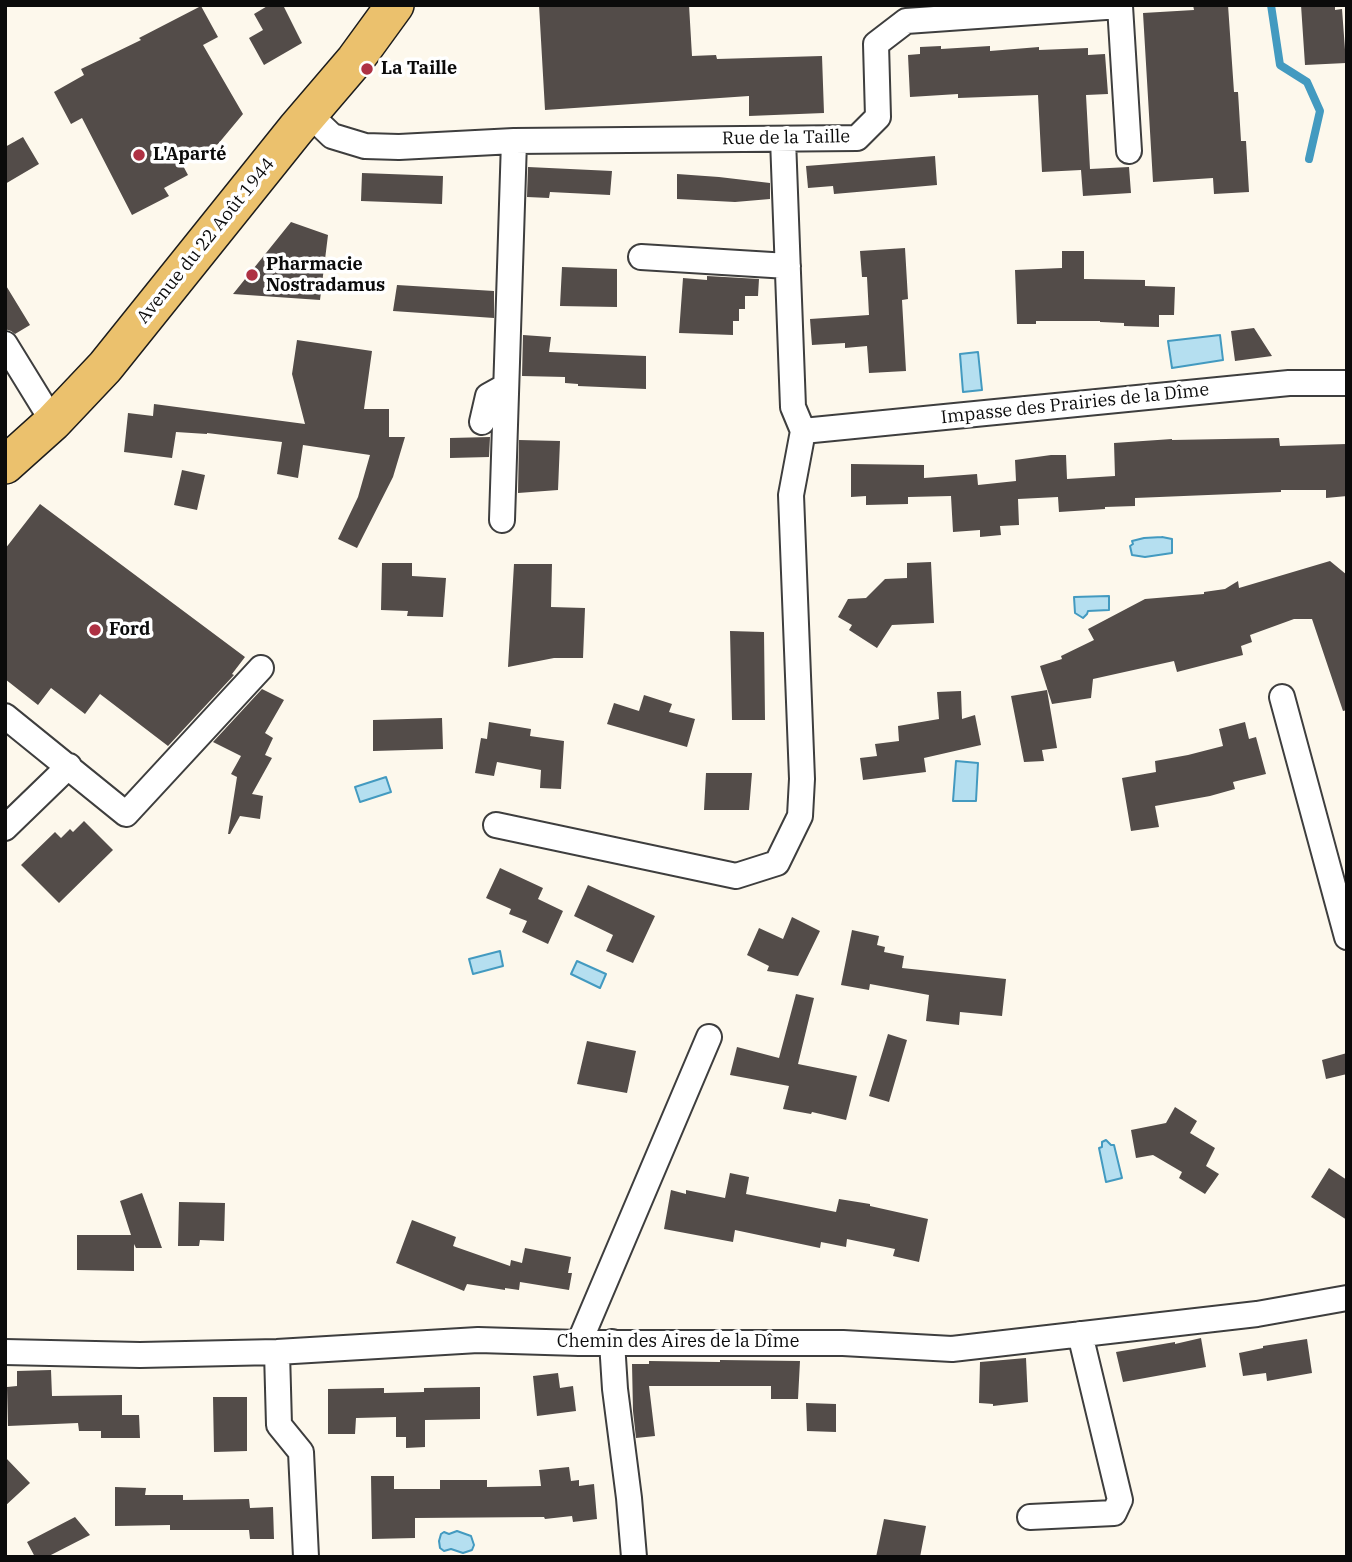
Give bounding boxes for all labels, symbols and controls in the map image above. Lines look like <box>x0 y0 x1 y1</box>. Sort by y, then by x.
place label: La Taille <box>381 58 457 80</box>
marker: La Taille <box>359 61 375 77</box>
street label: Rue de la Taille <box>722 126 850 150</box>
place label: L'Aparté <box>153 144 226 166</box>
marker: L'Aparté <box>131 147 147 163</box>
street label: Avenue du 22 Août 1944 <box>133 154 279 328</box>
place label: Pharmacie Nostradamus <box>266 254 385 296</box>
marker: Pharmacie Nostradamus <box>244 267 260 283</box>
street label: Impasse des Prairies de la Dîme <box>940 379 1210 429</box>
place label: Ford <box>109 619 150 641</box>
marker: Ford <box>87 622 103 638</box>
street label: Chemin des Aires de la Dîme <box>557 1331 799 1353</box>

